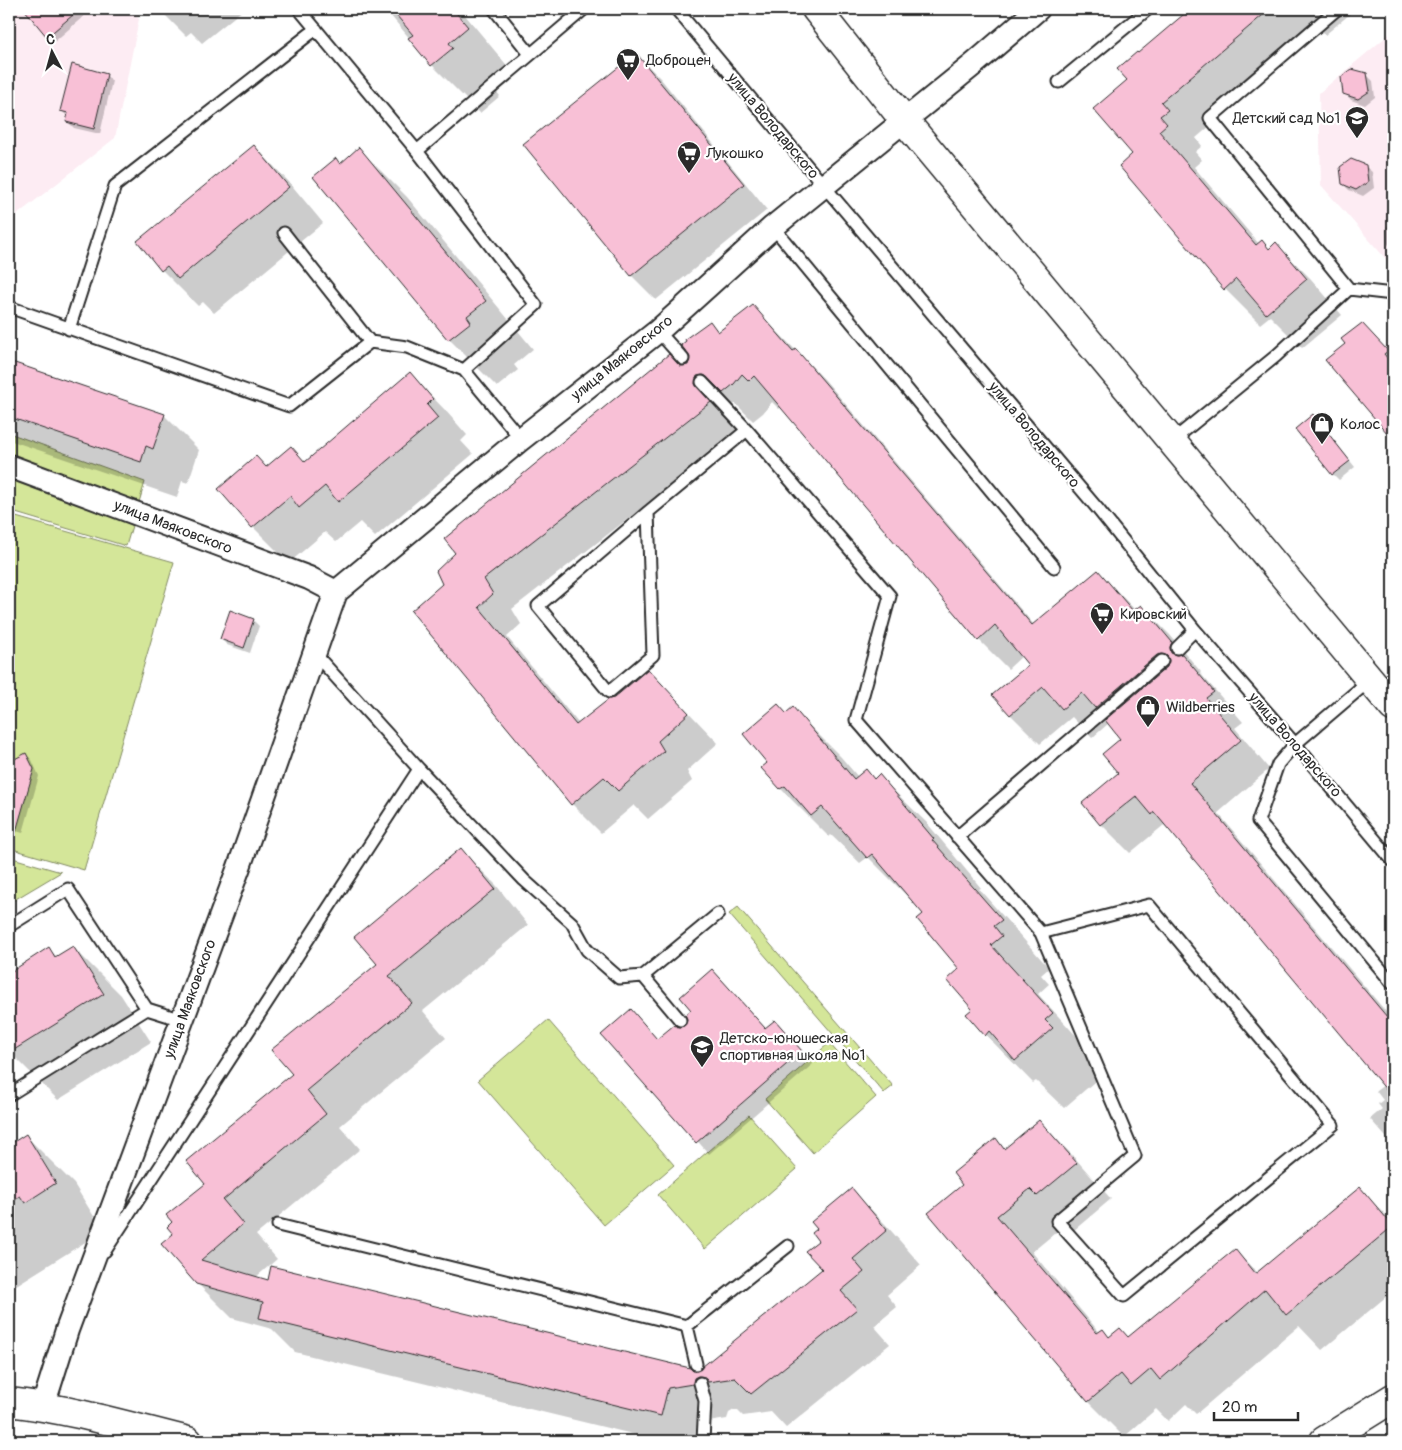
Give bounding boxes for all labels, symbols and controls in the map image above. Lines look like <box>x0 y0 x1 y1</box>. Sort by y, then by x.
north arrow <box>28 28 78 78</box>
text: С <box>46 31 56 48</box>
supermarket icon: Доброцен <box>615 47 641 81</box>
place label: Доброцен <box>645 51 711 70</box>
street label: улица Володарского <box>722 68 823 183</box>
school or university icon: Детский сад №1 <box>1344 105 1370 139</box>
place label: Детский сад №1 <box>1232 109 1340 128</box>
supermarket icon: Лукошко <box>676 140 702 174</box>
place label: Лукошко <box>705 144 764 163</box>
street label: улица Маяковского <box>567 311 677 405</box>
street label: улица Володарского <box>983 377 1084 492</box>
shop icon: Колос <box>1309 411 1335 445</box>
place label: Колос <box>1340 415 1381 434</box>
street label: улица Маяковского <box>110 495 235 558</box>
supermarket icon: Кировский <box>1089 601 1115 635</box>
place label: Кировский <box>1120 605 1187 624</box>
street label: улица Володарского <box>1244 688 1346 801</box>
shop icon: Wildberries <box>1135 694 1161 728</box>
place label: Wildberries <box>1166 698 1235 717</box>
street label: улица Маяковского <box>159 937 220 1062</box>
place label: Детско-юношеская спортивная школа №1 <box>719 1029 865 1065</box>
school or university icon: Детско-юношеская спортивная школа №1 <box>689 1034 715 1068</box>
scale bar <box>1214 1390 1298 1422</box>
text: 20 m <box>1222 1398 1257 1417</box>

